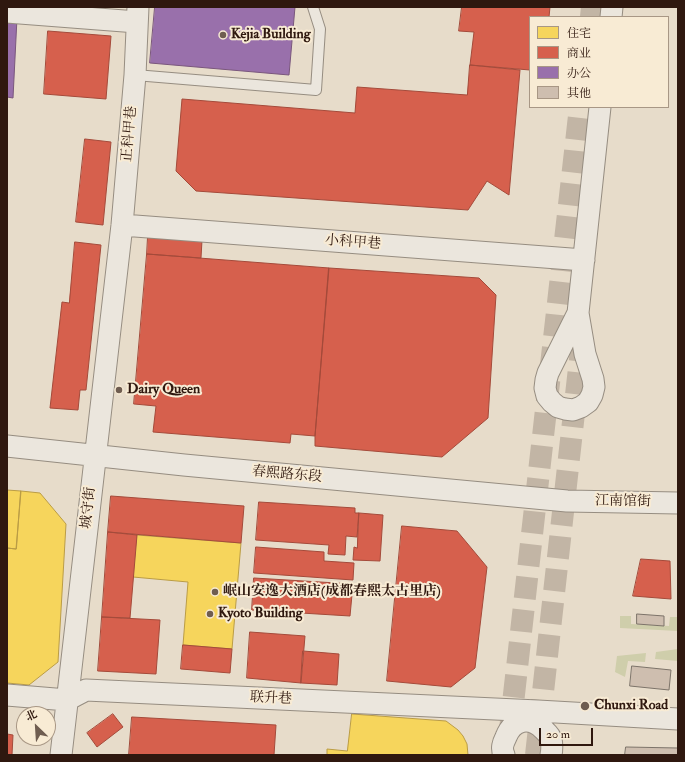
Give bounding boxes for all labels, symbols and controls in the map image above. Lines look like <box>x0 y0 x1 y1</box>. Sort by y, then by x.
legend <box>529 16 669 108</box>
text: 住宅 <box>567 26 591 41</box>
place label: Kejia Building <box>231 27 311 43</box>
marker: Kejia Building <box>218 30 228 40</box>
text: 商业 <box>567 46 591 61</box>
text: 办公 <box>567 66 591 81</box>
text: 其他 <box>567 86 591 101</box>
street label: 正科甲巷 <box>119 105 141 163</box>
street label: 小科甲巷 <box>324 233 382 253</box>
place label: Dairy Queen <box>127 382 200 398</box>
marker: Dairy Queen <box>114 385 124 395</box>
street label: 春熙路东段 <box>251 464 323 486</box>
street label: 城守街 <box>78 486 100 530</box>
street label: 江南馆街 <box>595 493 651 511</box>
place label: 岷山安逸大酒店(成都春熙太古里店) <box>223 584 441 600</box>
marker: 岷山安逸大酒店(成都春熙太古里店) <box>210 587 220 597</box>
place label: Kyoto Building <box>218 606 303 622</box>
marker: Kyoto Building <box>205 609 215 619</box>
street label: 联升巷 <box>250 690 292 708</box>
place label: Chunxi Road <box>594 698 668 714</box>
marker: Chunxi Road <box>579 700 591 712</box>
north arrow <box>16 706 56 746</box>
text: 北 <box>23 707 39 724</box>
scale bar <box>541 720 595 746</box>
text: 20 m <box>546 727 570 742</box>

